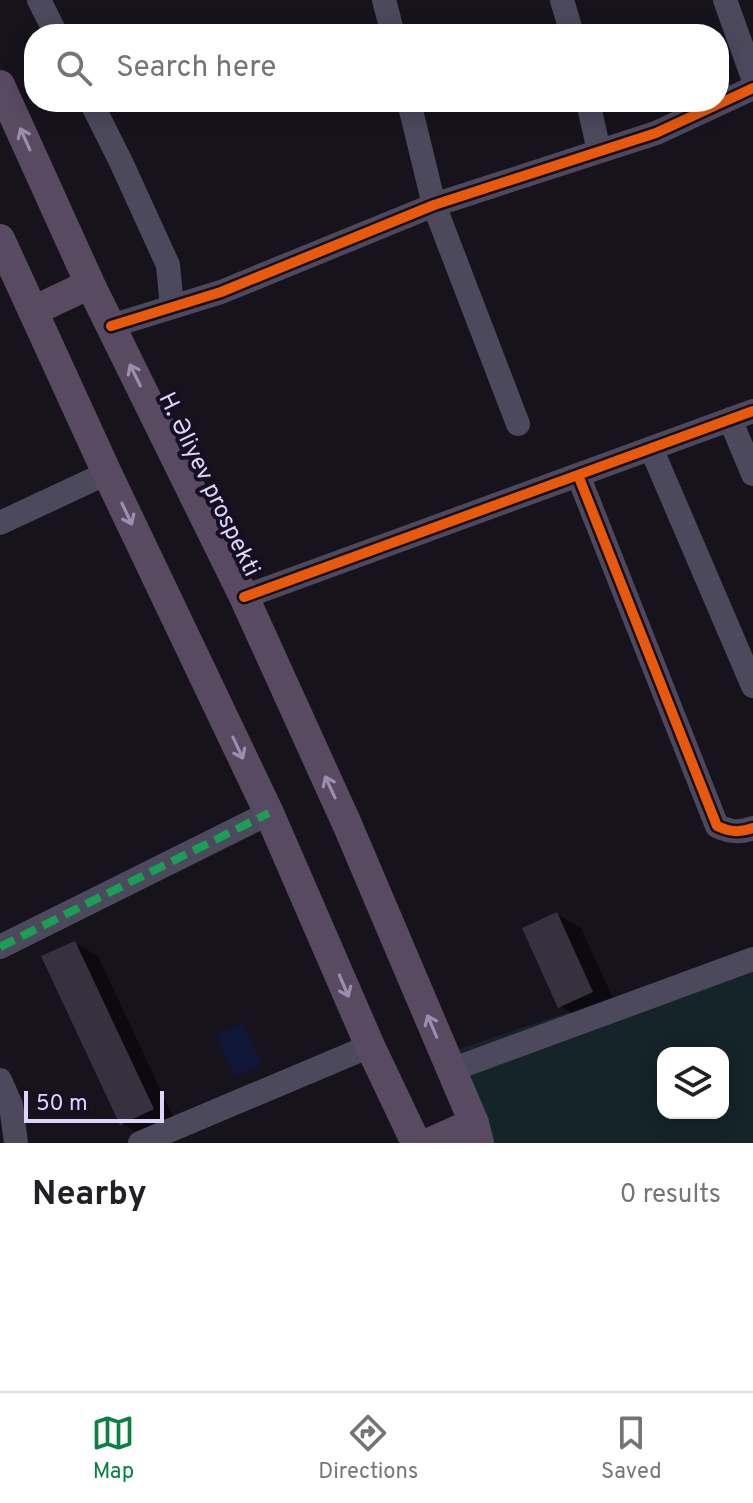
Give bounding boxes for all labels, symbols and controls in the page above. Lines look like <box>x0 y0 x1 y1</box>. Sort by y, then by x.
search box <box>24 24 729 112</box>
icon: search <box>52 46 96 90</box>
text: Search here <box>116 50 276 87</box>
one-way arrow <box>16 127 31 152</box>
one-way arrow <box>127 363 142 387</box>
street label: H. Əliyev prospekti <box>151 388 266 582</box>
one-way arrow <box>120 501 135 525</box>
one-way arrow <box>231 736 246 760</box>
one-way arrow <box>322 775 337 799</box>
one-way arrow <box>338 973 353 998</box>
one-way arrow <box>424 1014 439 1039</box>
map controls <box>657 1047 729 1119</box>
button: layers <box>657 1047 729 1119</box>
scale bar <box>24 1087 164 1123</box>
text: 50 m <box>36 1091 88 1118</box>
text: Nearby <box>32 1174 147 1217</box>
text: 0 results <box>620 1179 721 1212</box>
tab: Map <box>91 1411 135 1486</box>
tab: Directions <box>318 1411 418 1486</box>
tab: Saved <box>601 1411 662 1486</box>

